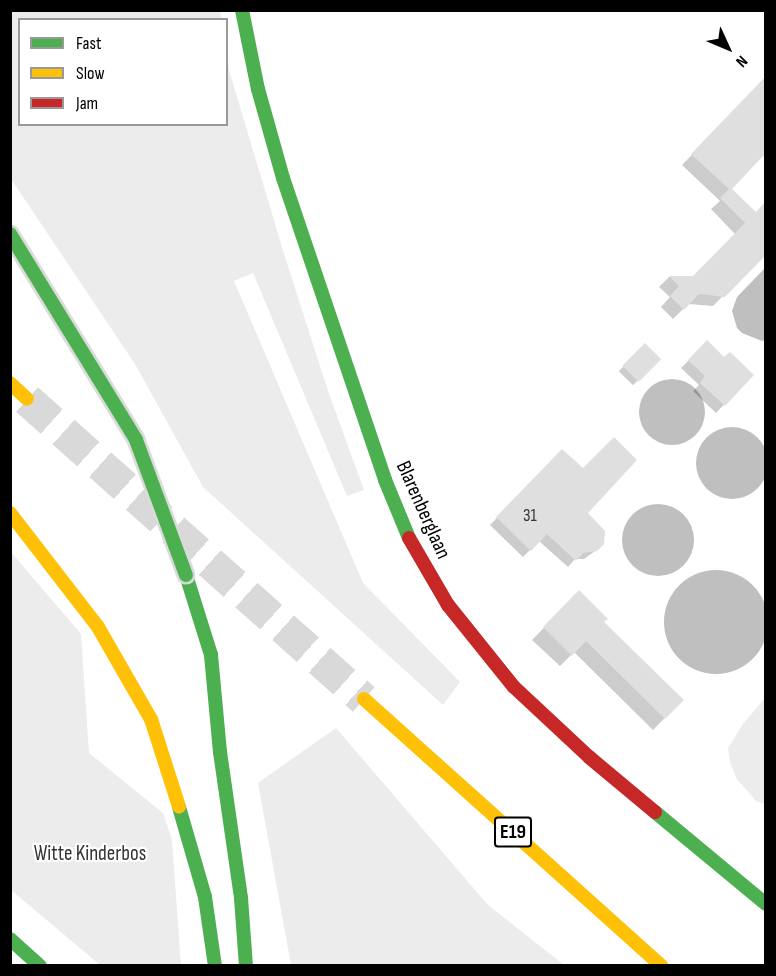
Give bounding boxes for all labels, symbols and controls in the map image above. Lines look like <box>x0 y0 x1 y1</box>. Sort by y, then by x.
legend <box>18 18 228 126</box>
north arrow <box>698 18 758 78</box>
text: Fast <box>76 33 101 54</box>
text: N <box>732 51 751 71</box>
text: Slow <box>76 63 105 84</box>
text: Jam <box>76 93 98 114</box>
street label: Blarenberglaan <box>390 457 456 563</box>
house number: 31 <box>523 505 537 527</box>
road number: E19 <box>494 815 532 849</box>
park label: Witte Kinderbos <box>34 841 146 867</box>

